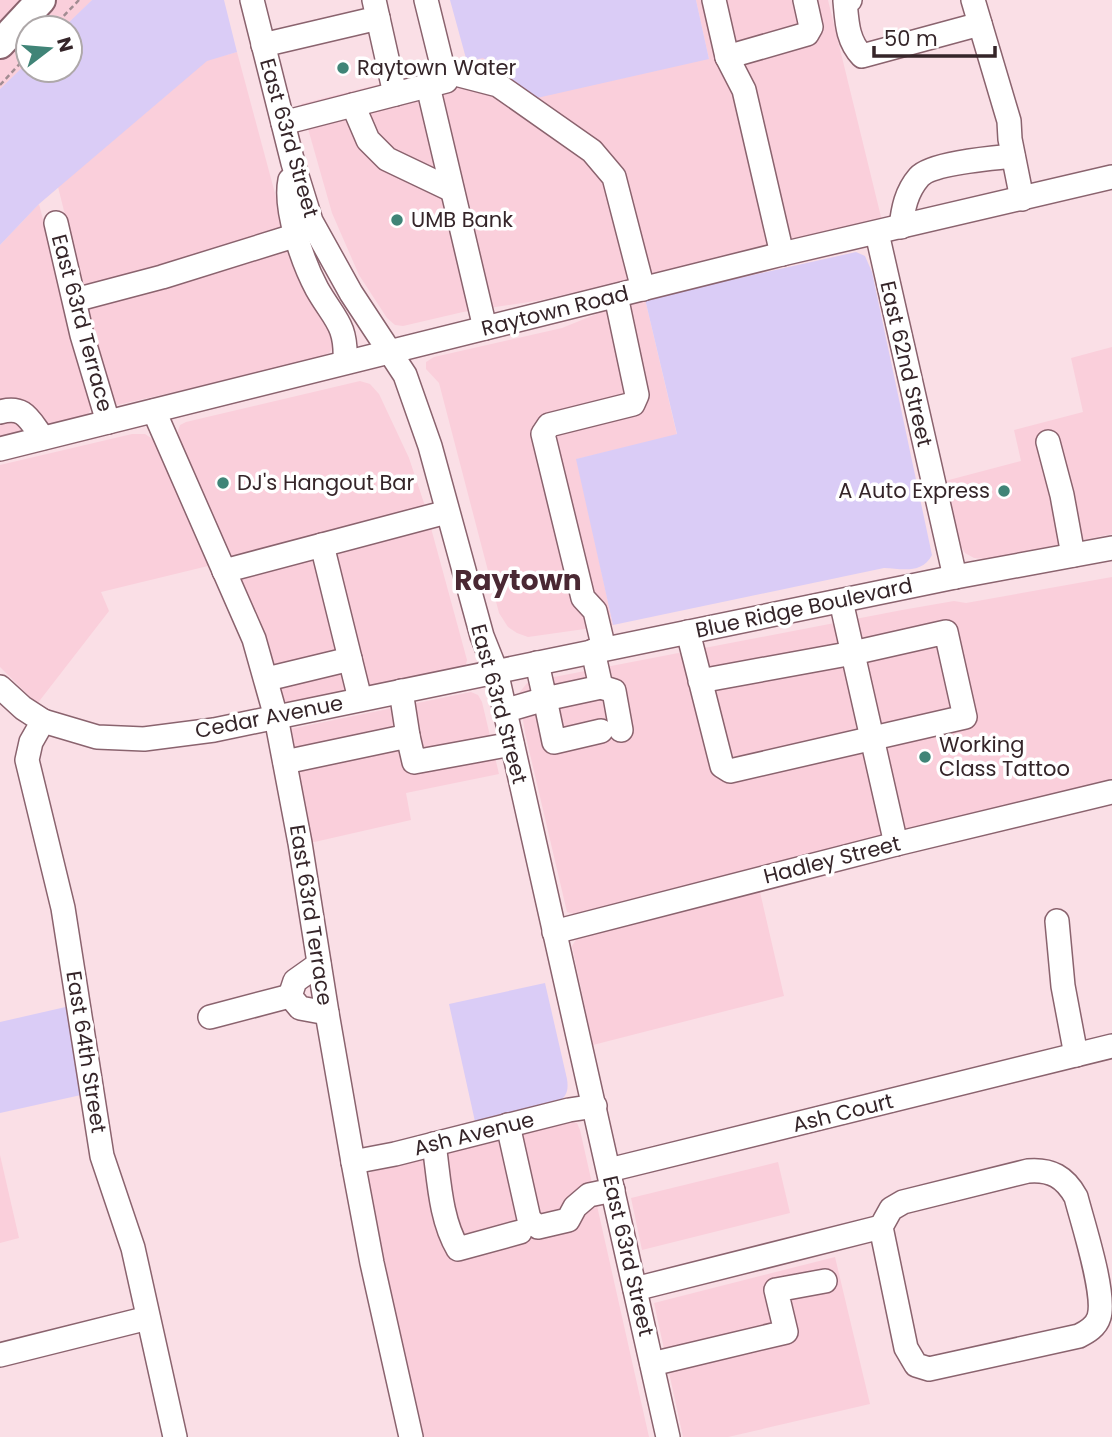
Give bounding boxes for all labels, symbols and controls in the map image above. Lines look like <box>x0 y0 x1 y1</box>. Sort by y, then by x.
north arrow <box>14 14 84 84</box>
scale bar <box>874 14 995 58</box>
text: 50 m <box>884 24 938 53</box>
text: N <box>50 34 80 55</box>
place label: Raytown Water <box>357 53 516 82</box>
street label: East 63rd Street <box>253 55 326 221</box>
marker: Raytown Water <box>335 60 351 76</box>
place label: UMB Bank <box>411 205 513 234</box>
marker: UMB Bank <box>389 212 405 228</box>
street label: East 63rd Terrace <box>45 231 120 415</box>
street label: Raytown Road <box>478 278 632 343</box>
street label: East 62nd Street <box>873 278 940 450</box>
place label: DJ's Hangout Bar <box>237 468 414 497</box>
marker: DJ's Hangout Bar <box>215 475 231 491</box>
place label: A Auto Express <box>838 476 990 505</box>
marker: A Auto Express <box>996 483 1012 499</box>
district label: Raytown <box>454 561 582 600</box>
street label: Blue Ridge Boulevard <box>693 570 915 645</box>
street label: East 63rd Street <box>464 621 535 787</box>
street label: Cedar Avenue <box>193 688 345 745</box>
place label: Working Class Tattoo <box>939 730 1070 783</box>
marker: Working Class Tattoo <box>917 749 933 765</box>
street label: East 63rd Terrace <box>283 823 340 1007</box>
street label: Hadley Street <box>760 829 903 891</box>
street label: East 64th Street <box>59 969 114 1135</box>
street label: Ash Court <box>790 1086 896 1139</box>
street label: Ash Avenue <box>411 1105 537 1162</box>
street label: East 63rd Street <box>596 1173 661 1339</box>

